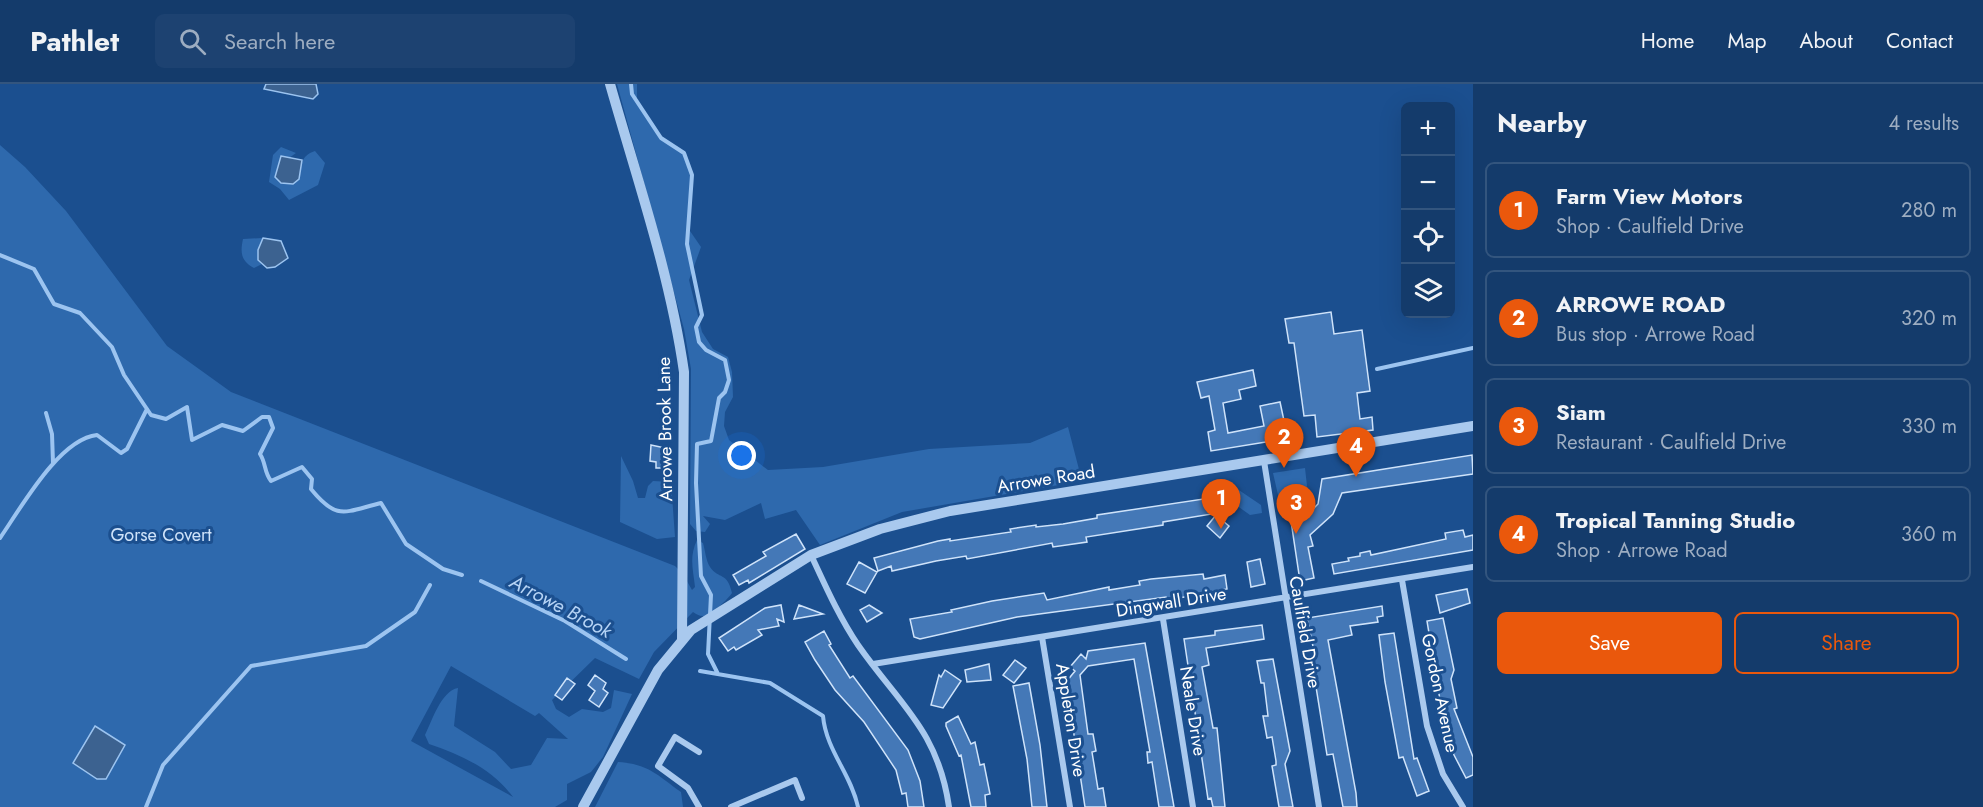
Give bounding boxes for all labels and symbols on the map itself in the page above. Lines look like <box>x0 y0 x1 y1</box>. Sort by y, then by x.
street label: Arrowe Brook Lane <box>651 357 679 501</box>
pin: 2 <box>1264 418 1304 468</box>
pin: 4 <box>1336 428 1376 477</box>
your location <box>727 441 756 470</box>
street label: Arrowe Road <box>995 458 1097 500</box>
pin: 1 <box>1202 480 1240 529</box>
pin: 3 <box>1276 484 1316 534</box>
park label: Gorse Covert <box>110 522 212 548</box>
water label: Arrowe Brook <box>504 567 618 646</box>
street label: Caulfield Drive <box>1282 574 1328 690</box>
street label: Dingwall Drive <box>1114 580 1228 624</box>
street label: Gordon Avenue <box>1415 631 1465 755</box>
street label: Appleton Drive <box>1049 661 1093 779</box>
street label: Neale Drive <box>1173 664 1213 758</box>

